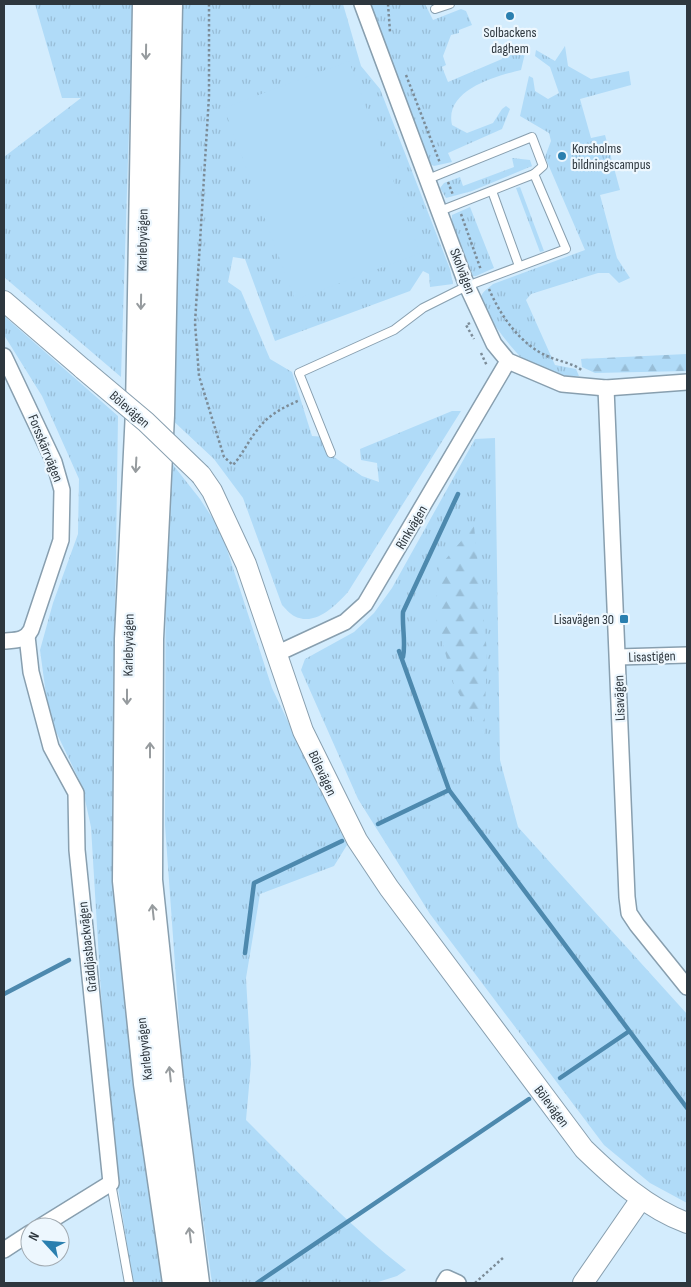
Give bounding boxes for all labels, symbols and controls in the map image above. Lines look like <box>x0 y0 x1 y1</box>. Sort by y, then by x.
marker: Solbackens daghem <box>504 10 516 22</box>
place label: Solbackens daghem <box>484 24 536 57</box>
one-way arrow <box>141 44 150 60</box>
place label: Korsholms bildningscampus <box>572 140 651 173</box>
marker: Korsholms bildningscampus <box>556 150 568 162</box>
street label: Karlebyvägen <box>133 208 152 272</box>
street label: Skolvägen <box>446 246 479 296</box>
one-way arrow <box>136 294 146 310</box>
street label: Bölevägen <box>106 387 153 432</box>
street label: Forsskärrvägen <box>24 412 67 484</box>
one-way arrow <box>132 457 141 473</box>
street label: Rinkvägen <box>392 502 431 552</box>
place label: Lisavägen 30 <box>554 611 614 628</box>
street label: Karlebyvägen <box>119 613 138 677</box>
marker: Lisavägen 30 <box>618 613 630 625</box>
street label: Lisastigen <box>628 647 676 666</box>
street label: Lisavägen <box>610 675 629 721</box>
one-way arrow <box>122 688 132 705</box>
one-way arrow <box>145 742 155 758</box>
street label: Bölevägen <box>305 748 340 799</box>
street label: Gräddjasbackvägen <box>74 901 101 993</box>
one-way arrow <box>148 904 157 920</box>
street label: Karlebyvägen <box>133 1017 156 1081</box>
one-way arrow <box>165 1066 175 1082</box>
street label: Bölevägen <box>530 1082 573 1131</box>
north arrow <box>20 1217 70 1267</box>
one-way arrow <box>185 1227 195 1243</box>
text: N <box>24 1229 43 1244</box>

